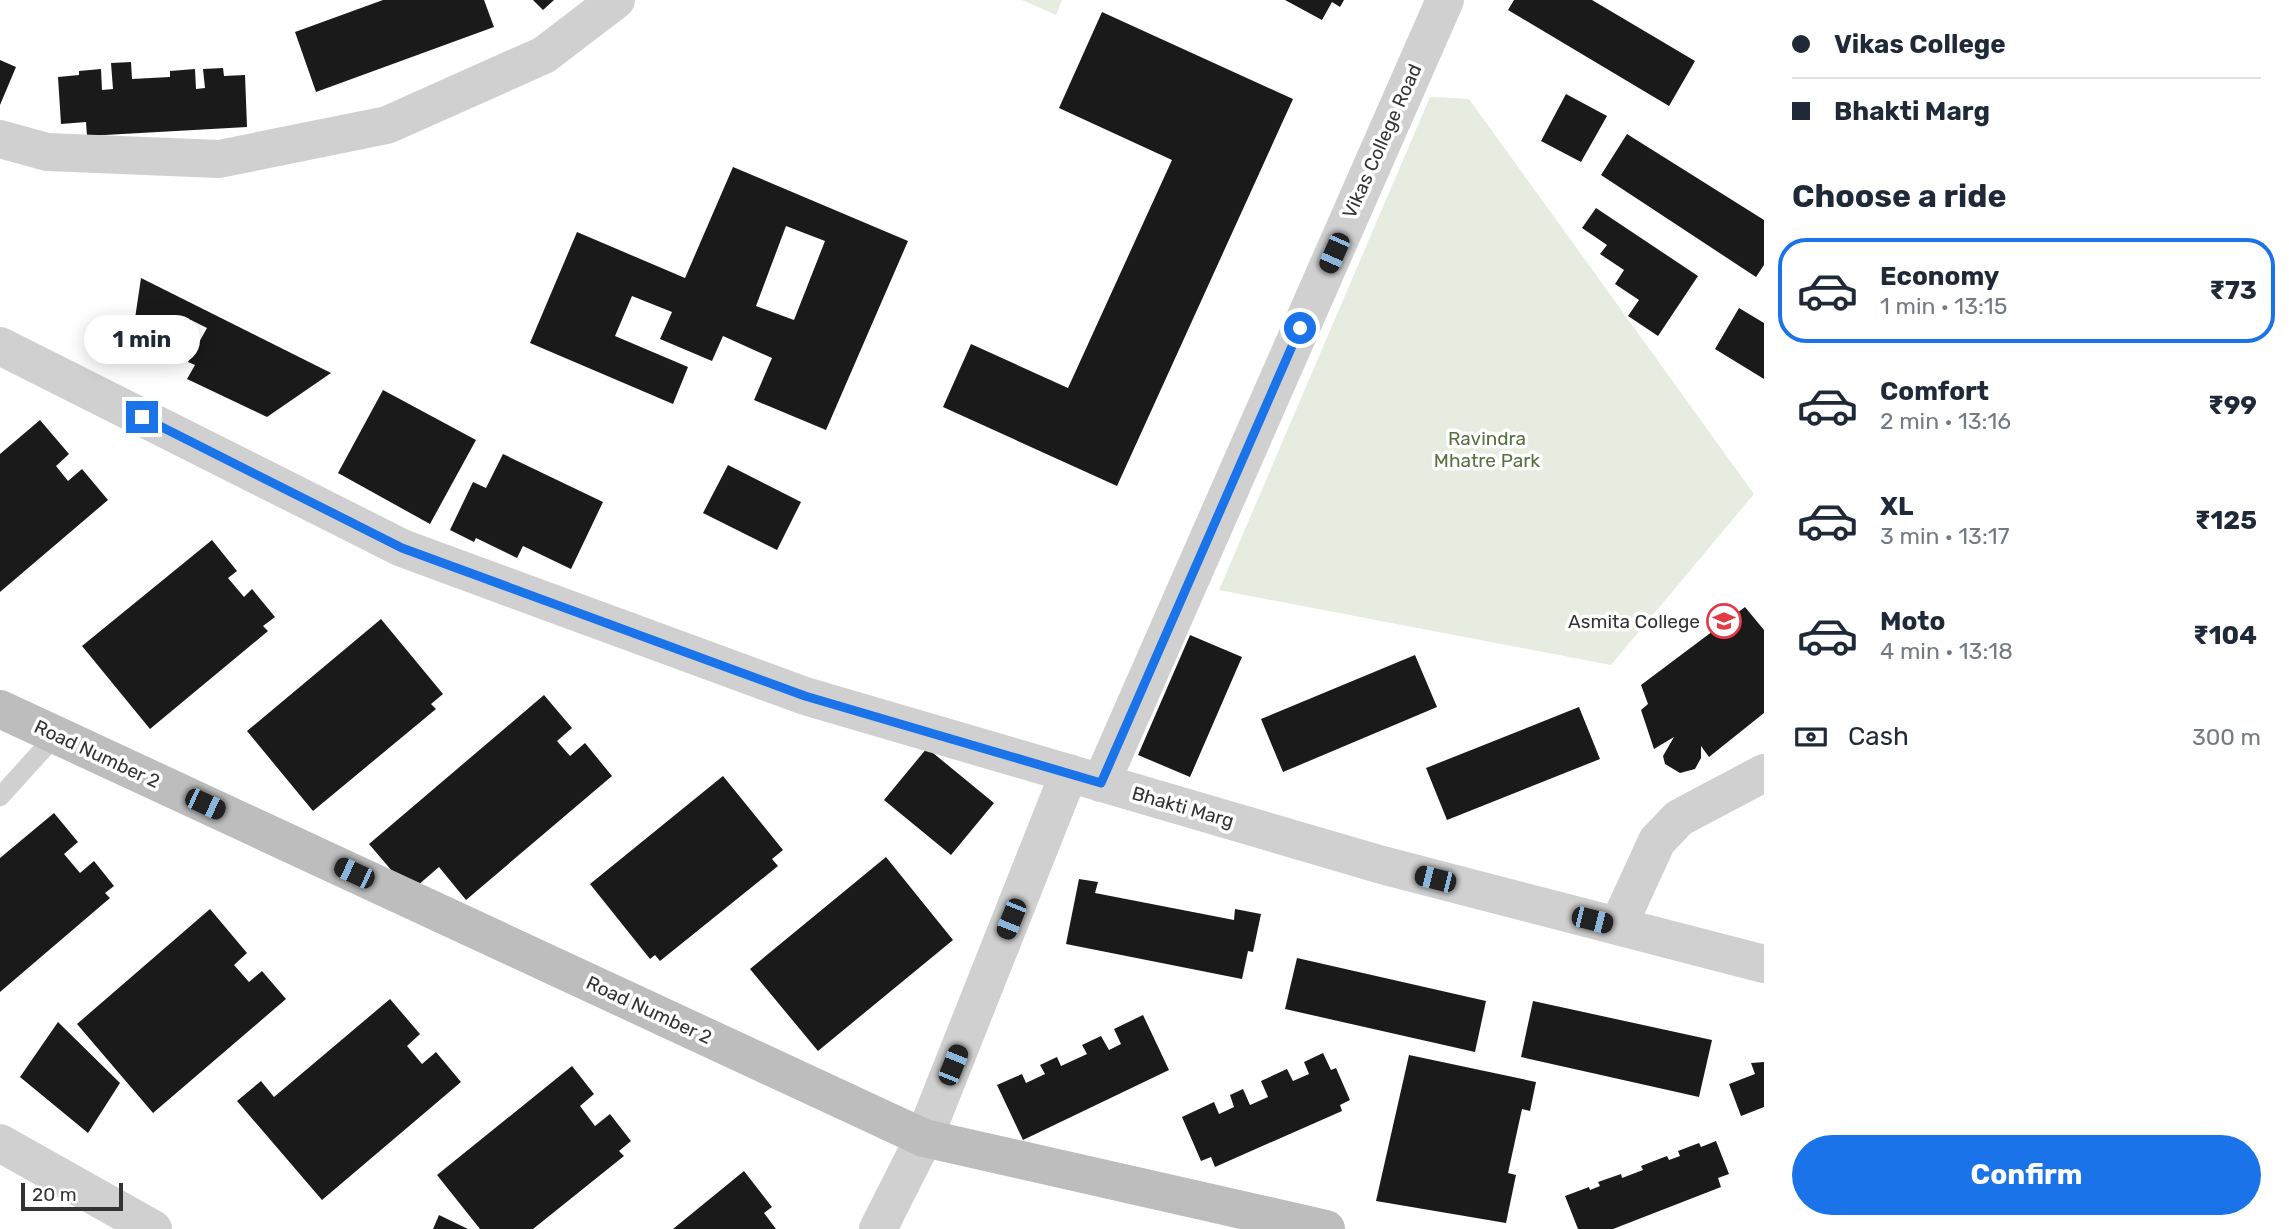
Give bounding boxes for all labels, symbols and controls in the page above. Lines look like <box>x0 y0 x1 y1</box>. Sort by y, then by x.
text: Vikas College <box>1834 29 2006 60</box>
street label: Vikas College Road <box>1338 60 1426 222</box>
text: Bhakti Marg <box>1834 96 1990 127</box>
text: Choose a ride <box>1792 177 2006 215</box>
car <box>1316 230 1353 276</box>
icon: car <box>1796 259 1859 322</box>
text: Economy <box>1880 261 1999 292</box>
text: ₹73 <box>2209 275 2257 306</box>
text: 1 min · 13:15 <box>1880 292 2007 320</box>
route start <box>1284 312 1316 344</box>
callout: 1 min <box>84 316 200 364</box>
text: 1 min <box>113 325 171 353</box>
icon: car <box>1796 374 1859 437</box>
text: Comfort <box>1880 376 1989 407</box>
text: ₹99 <box>2208 390 2257 421</box>
route end <box>126 401 158 433</box>
text: 2 min · 13:16 <box>1880 407 2011 435</box>
park label: Ravindra Mhatre Park <box>1434 427 1540 472</box>
icon: car <box>1796 489 1859 552</box>
text: XL <box>1880 491 1913 522</box>
text: ₹125 <box>2195 505 2257 536</box>
text: 3 min · 13:17 <box>1880 522 2009 550</box>
school or university icon: Asmita College <box>1705 602 1743 640</box>
icon: car <box>1796 604 1859 667</box>
text: Moto <box>1880 606 1945 637</box>
place label: Asmita College <box>1568 610 1700 633</box>
text: ₹104 <box>2193 620 2257 651</box>
text: 4 min · 13:18 <box>1880 637 2013 665</box>
street label: Road Number 2 <box>31 715 163 793</box>
icon: cash <box>1792 718 1830 756</box>
text: Cash <box>1848 721 1909 752</box>
text: 300 m <box>2192 723 2261 751</box>
street label: Bhakti Marg <box>1129 781 1237 833</box>
car <box>182 786 229 822</box>
car <box>331 855 378 891</box>
car <box>1413 864 1458 894</box>
car <box>994 896 1029 942</box>
car <box>1570 905 1615 935</box>
street label: Road Number 2 <box>583 971 715 1049</box>
car <box>936 1042 971 1088</box>
button: Confirm <box>1792 1135 2261 1215</box>
scale bar <box>21 1180 122 1212</box>
text: 20 m <box>32 1183 77 1206</box>

